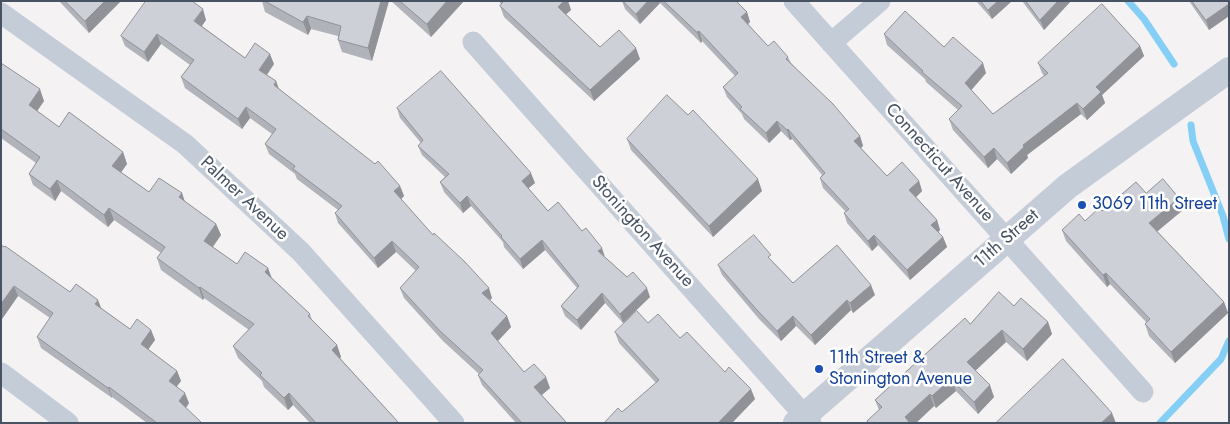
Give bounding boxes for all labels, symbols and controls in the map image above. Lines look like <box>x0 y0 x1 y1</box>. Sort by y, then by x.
street label: Connecticut Avenue <box>880 99 998 227</box>
street label: Palmer Avenue <box>195 153 293 245</box>
street label: Stonington Avenue <box>586 172 698 292</box>
place label: 3069 11th Street <box>1092 194 1217 216</box>
marker: 3069 11th Street <box>1076 199 1088 211</box>
street label: 11th Street <box>970 205 1044 273</box>
place label: 11th Street & Stonington Avenue <box>829 348 972 390</box>
marker: 11th Street & Stonington Avenue <box>813 363 825 375</box>

